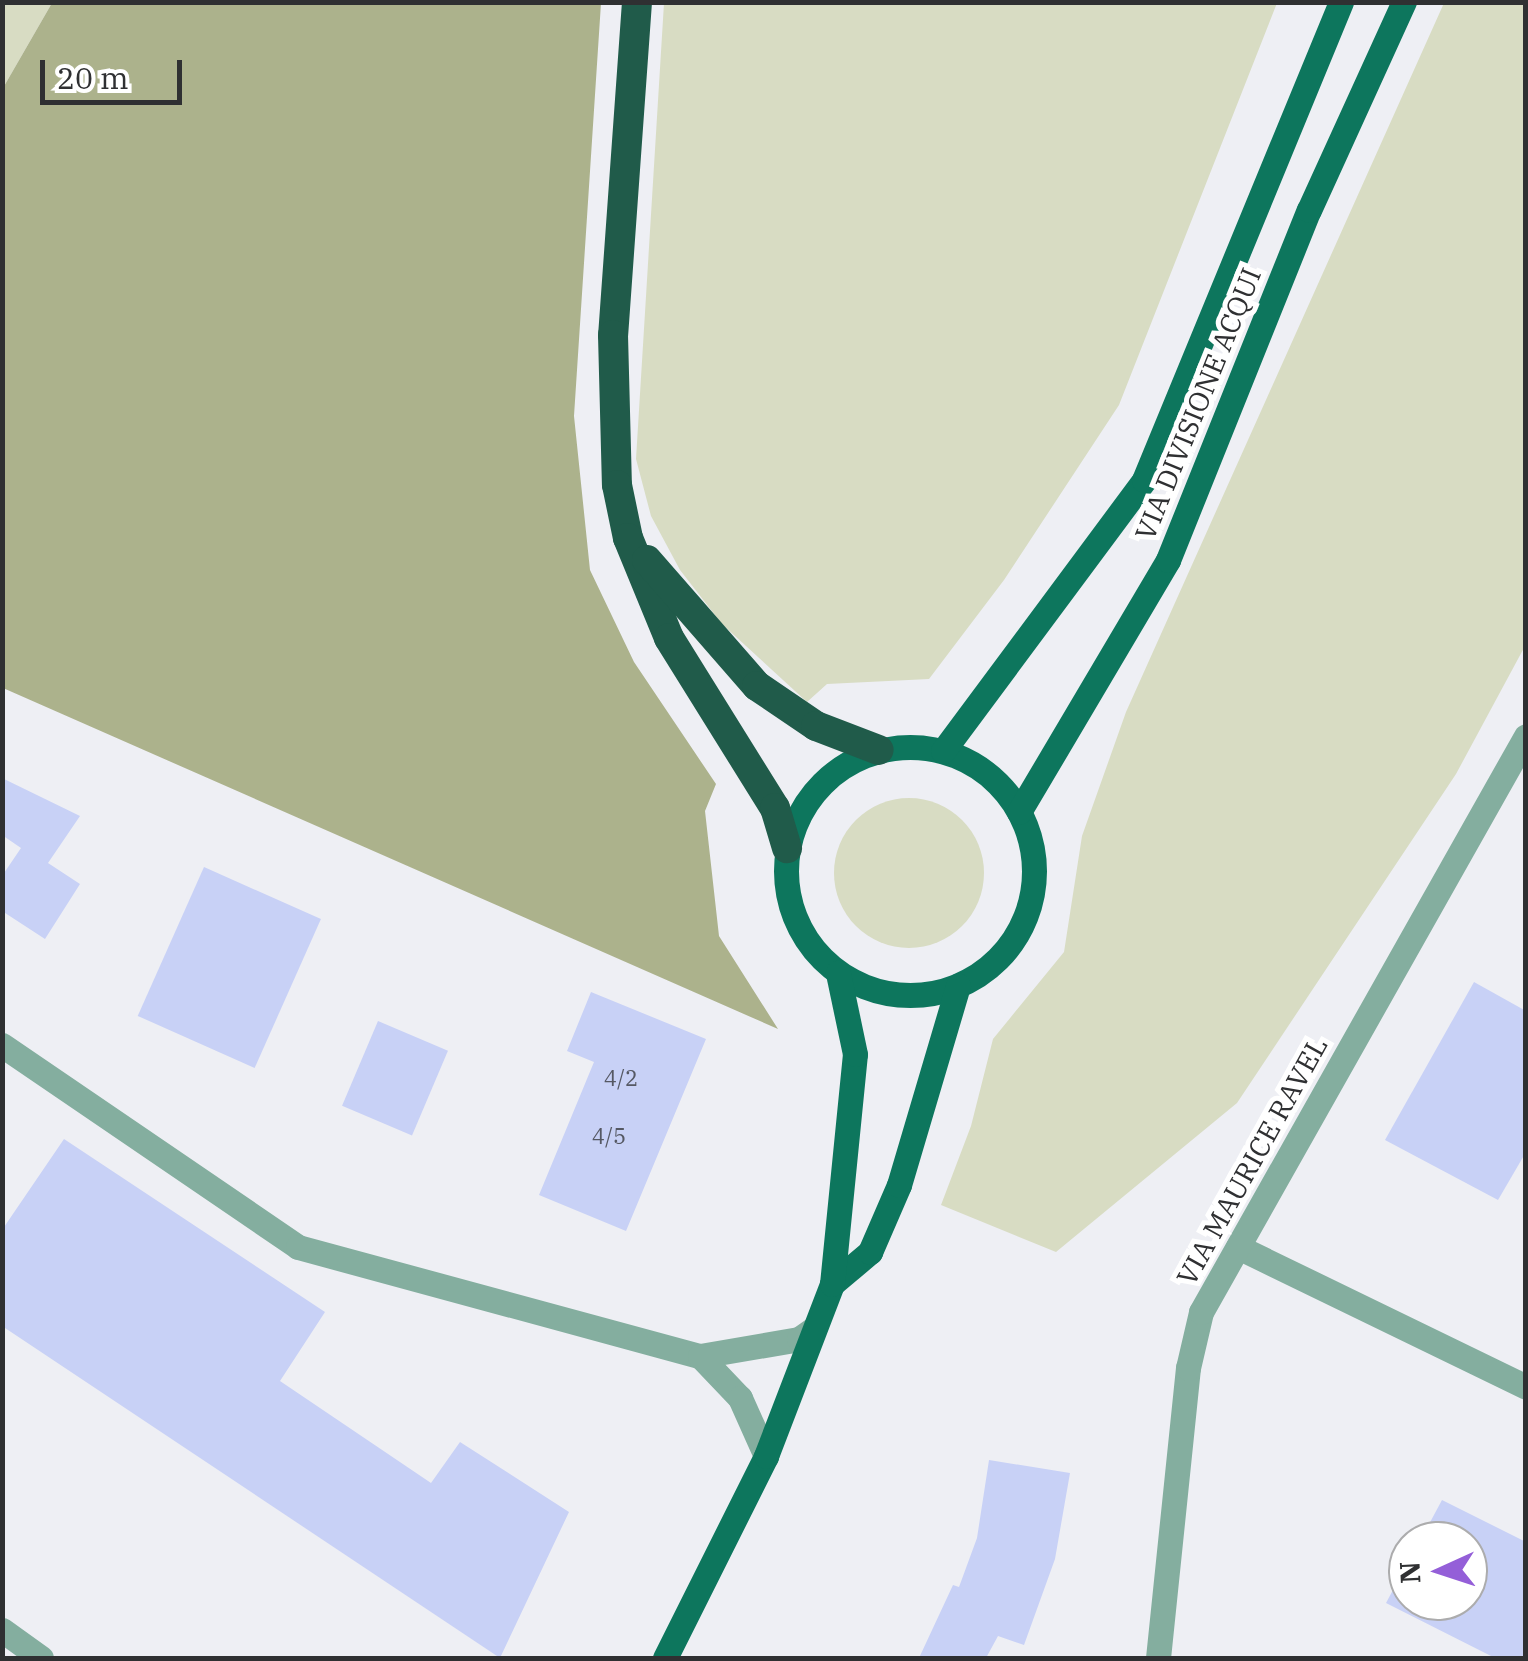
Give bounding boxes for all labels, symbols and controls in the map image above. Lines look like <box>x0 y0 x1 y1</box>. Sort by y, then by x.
scale bar <box>45 40 188 102</box>
text: 20 m <box>57 58 129 97</box>
street label: VIA DIVISIONE ACQUI <box>1128 263 1268 545</box>
street label: VIA MAURICE RAVEL <box>1170 1031 1334 1291</box>
house number: 4/2 <box>604 1065 638 1091</box>
house number: 4/5 <box>592 1123 626 1149</box>
north arrow <box>1388 1521 1488 1621</box>
text: N <box>1390 1560 1429 1585</box>

